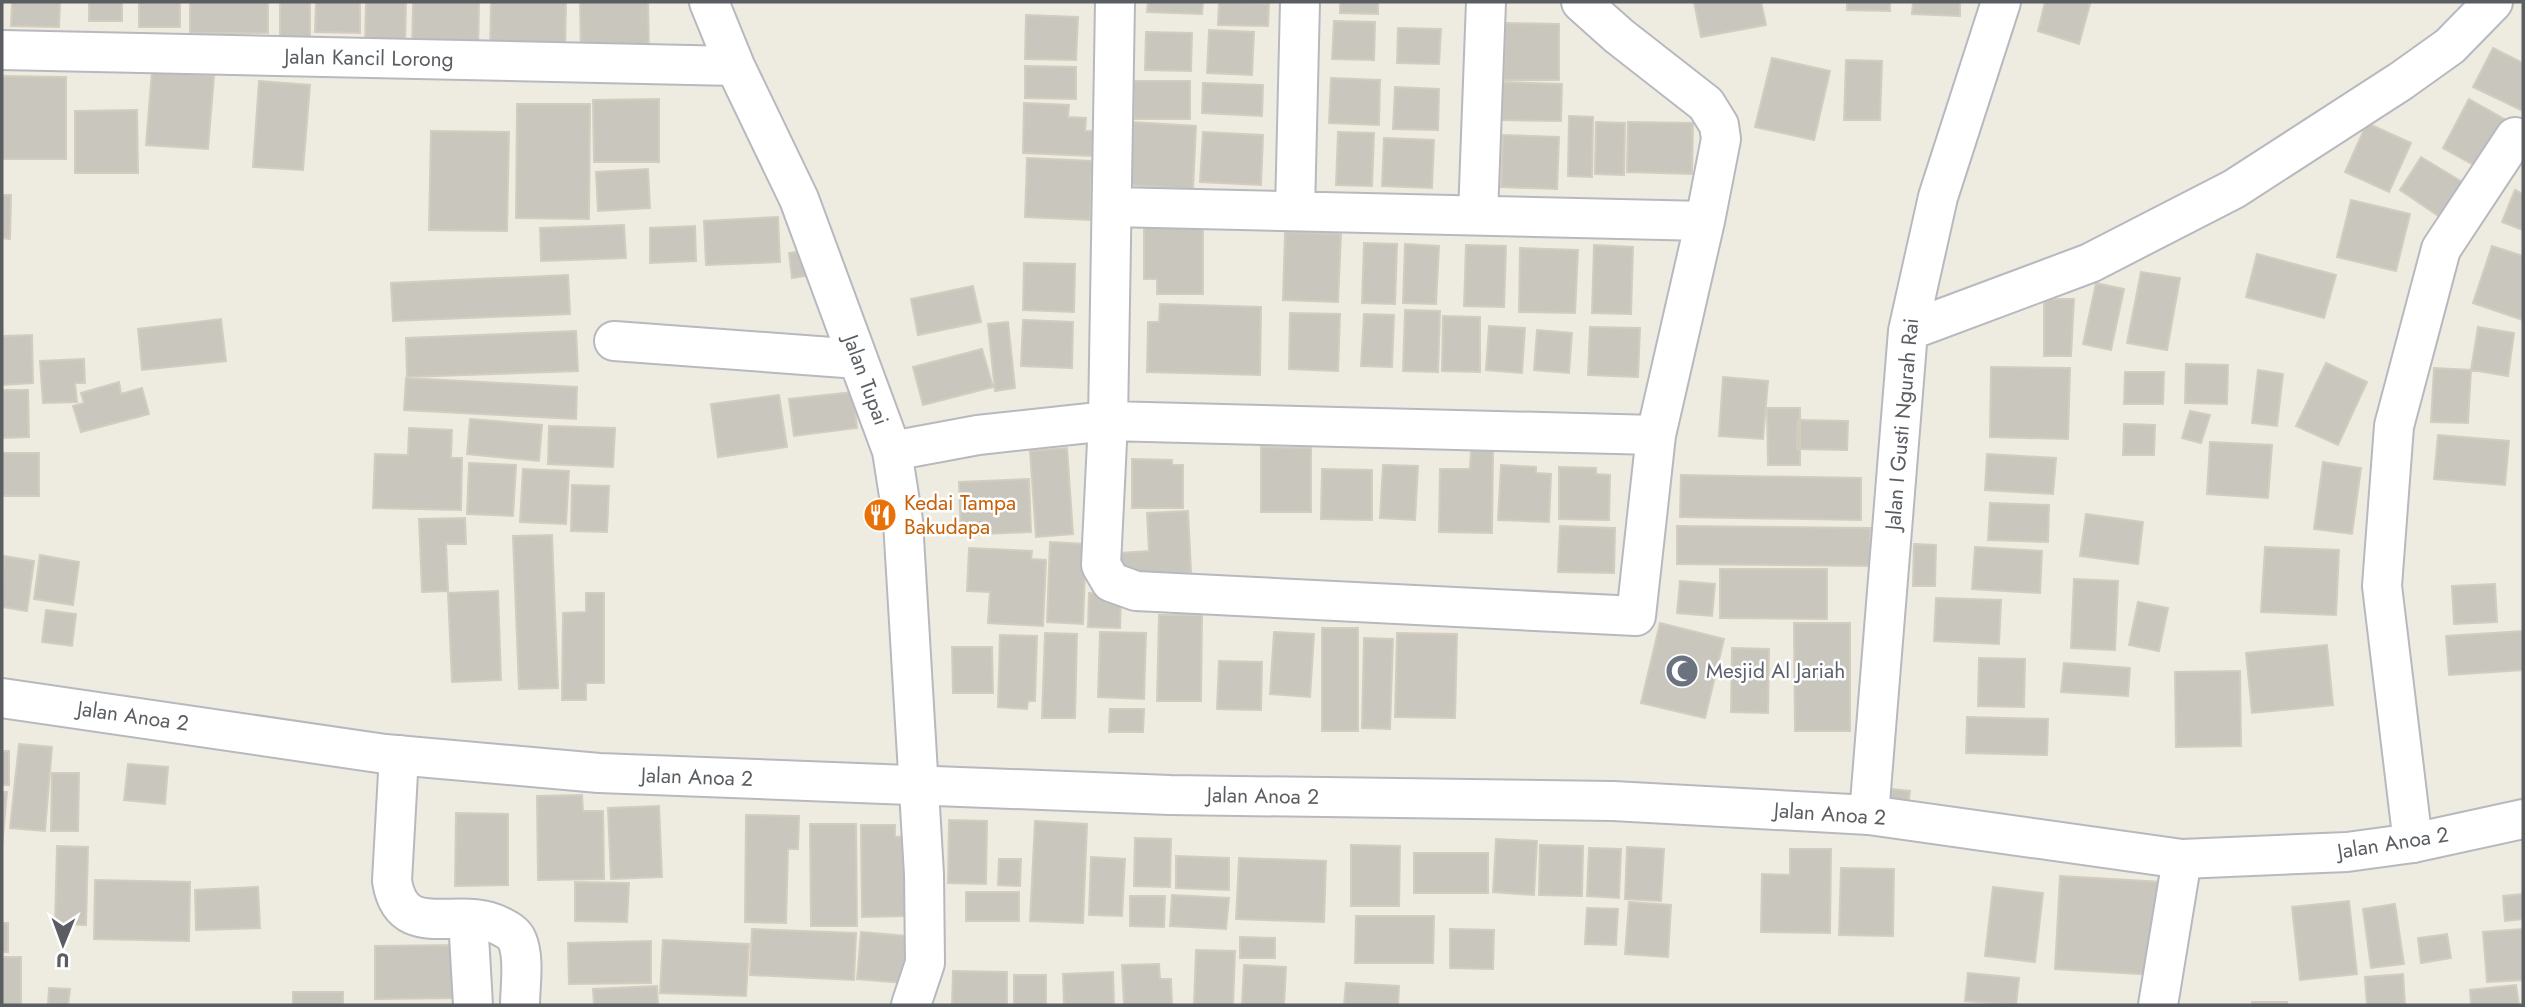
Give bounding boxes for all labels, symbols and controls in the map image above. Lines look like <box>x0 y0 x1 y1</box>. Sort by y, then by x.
street label: Jalan Kancil Lorong <box>281 41 454 74</box>
street label: Jalan I Gusti Ngurah Rai <box>1878 317 1926 534</box>
street label: Jalan Tupai <box>835 328 896 429</box>
place label: Kedai Tampa Bakudapa <box>904 488 1016 542</box>
restaurant icon: Kedai Tampa Bakudapa <box>861 496 899 534</box>
mosque icon: Mesjid Al Jariah <box>1663 652 1701 690</box>
place label: Mesjid Al Jariah <box>1706 656 1845 686</box>
street label: Jalan Anoa 2 <box>72 693 191 739</box>
street label: Jalan Anoa 2 <box>637 760 754 794</box>
street label: Jalan Anoa 2 <box>1204 780 1319 812</box>
street label: Jalan Anoa 2 <box>1770 795 1887 833</box>
street label: Jalan Anoa 2 <box>2332 819 2451 867</box>
north arrow <box>28 909 98 979</box>
text: U <box>56 947 70 974</box>

